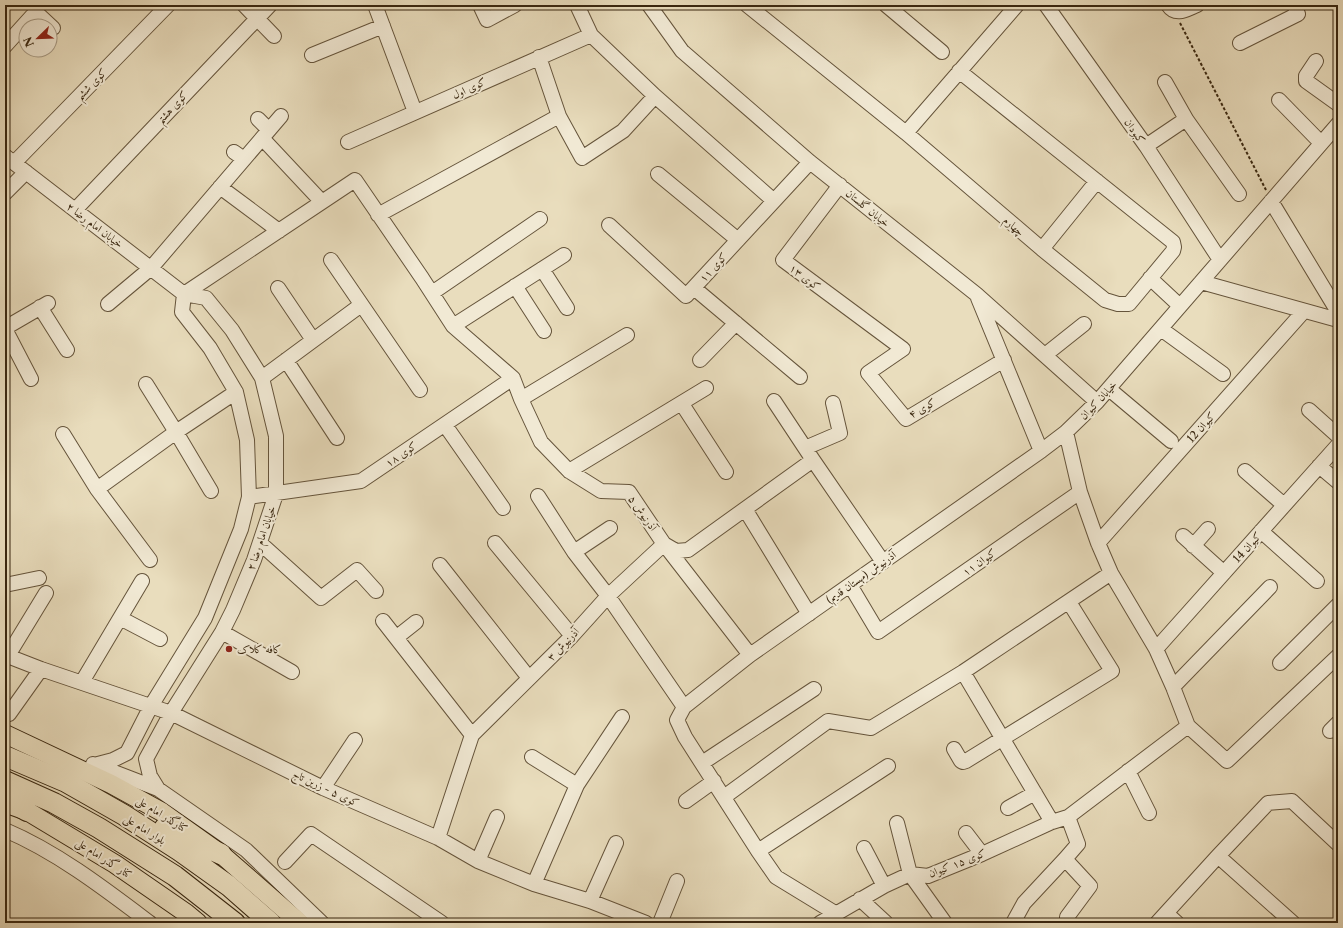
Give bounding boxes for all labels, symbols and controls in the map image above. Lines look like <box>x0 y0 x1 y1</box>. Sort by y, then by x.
north arrow <box>18 18 58 58</box>
text: N <box>20 34 37 49</box>
street label: کوی ششم <box>72 65 112 106</box>
street label: کوی اول <box>450 74 488 102</box>
street label: کوی هشتم <box>153 88 194 129</box>
street label: کبودان <box>1121 116 1149 146</box>
street label: خیابان گلستان <box>843 186 893 230</box>
street label: خیابان امام رضا ۲ <box>62 199 126 253</box>
street label: چهارم <box>999 213 1027 241</box>
street label: کوی ۱۱ <box>696 249 730 285</box>
street label: کوی ۱۳ <box>787 261 823 293</box>
street label: خیابان کیوان <box>1076 377 1120 423</box>
street label: کوی ۴ <box>906 395 938 421</box>
street label: کیوان 12 <box>1184 409 1218 445</box>
street label: کوی ۱۸ <box>382 438 420 470</box>
street label: آذرنیوش ۵ <box>626 492 661 535</box>
street label: خیابان امام رضا ۲ <box>243 504 281 573</box>
street label: کیوان 14 <box>1230 529 1264 565</box>
street label: کیوان ۱۱ <box>959 545 999 579</box>
street label: آذرنیوش (مهستان قدیم) <box>823 547 902 609</box>
street label: آذرنیوش ۳ <box>544 623 583 663</box>
place label: کافه کلاک <box>237 642 281 656</box>
marker: کافه کلاک <box>224 644 234 654</box>
street label: کوی ۵ - زرین تاج <box>289 766 362 813</box>
street label: کنارگذر امام علی <box>132 792 191 838</box>
street label: بلوار امام علی <box>120 811 169 850</box>
street label: کنار گذر امام علی <box>72 834 135 884</box>
street label: کوی ۱۵ کیوان <box>926 846 988 880</box>

